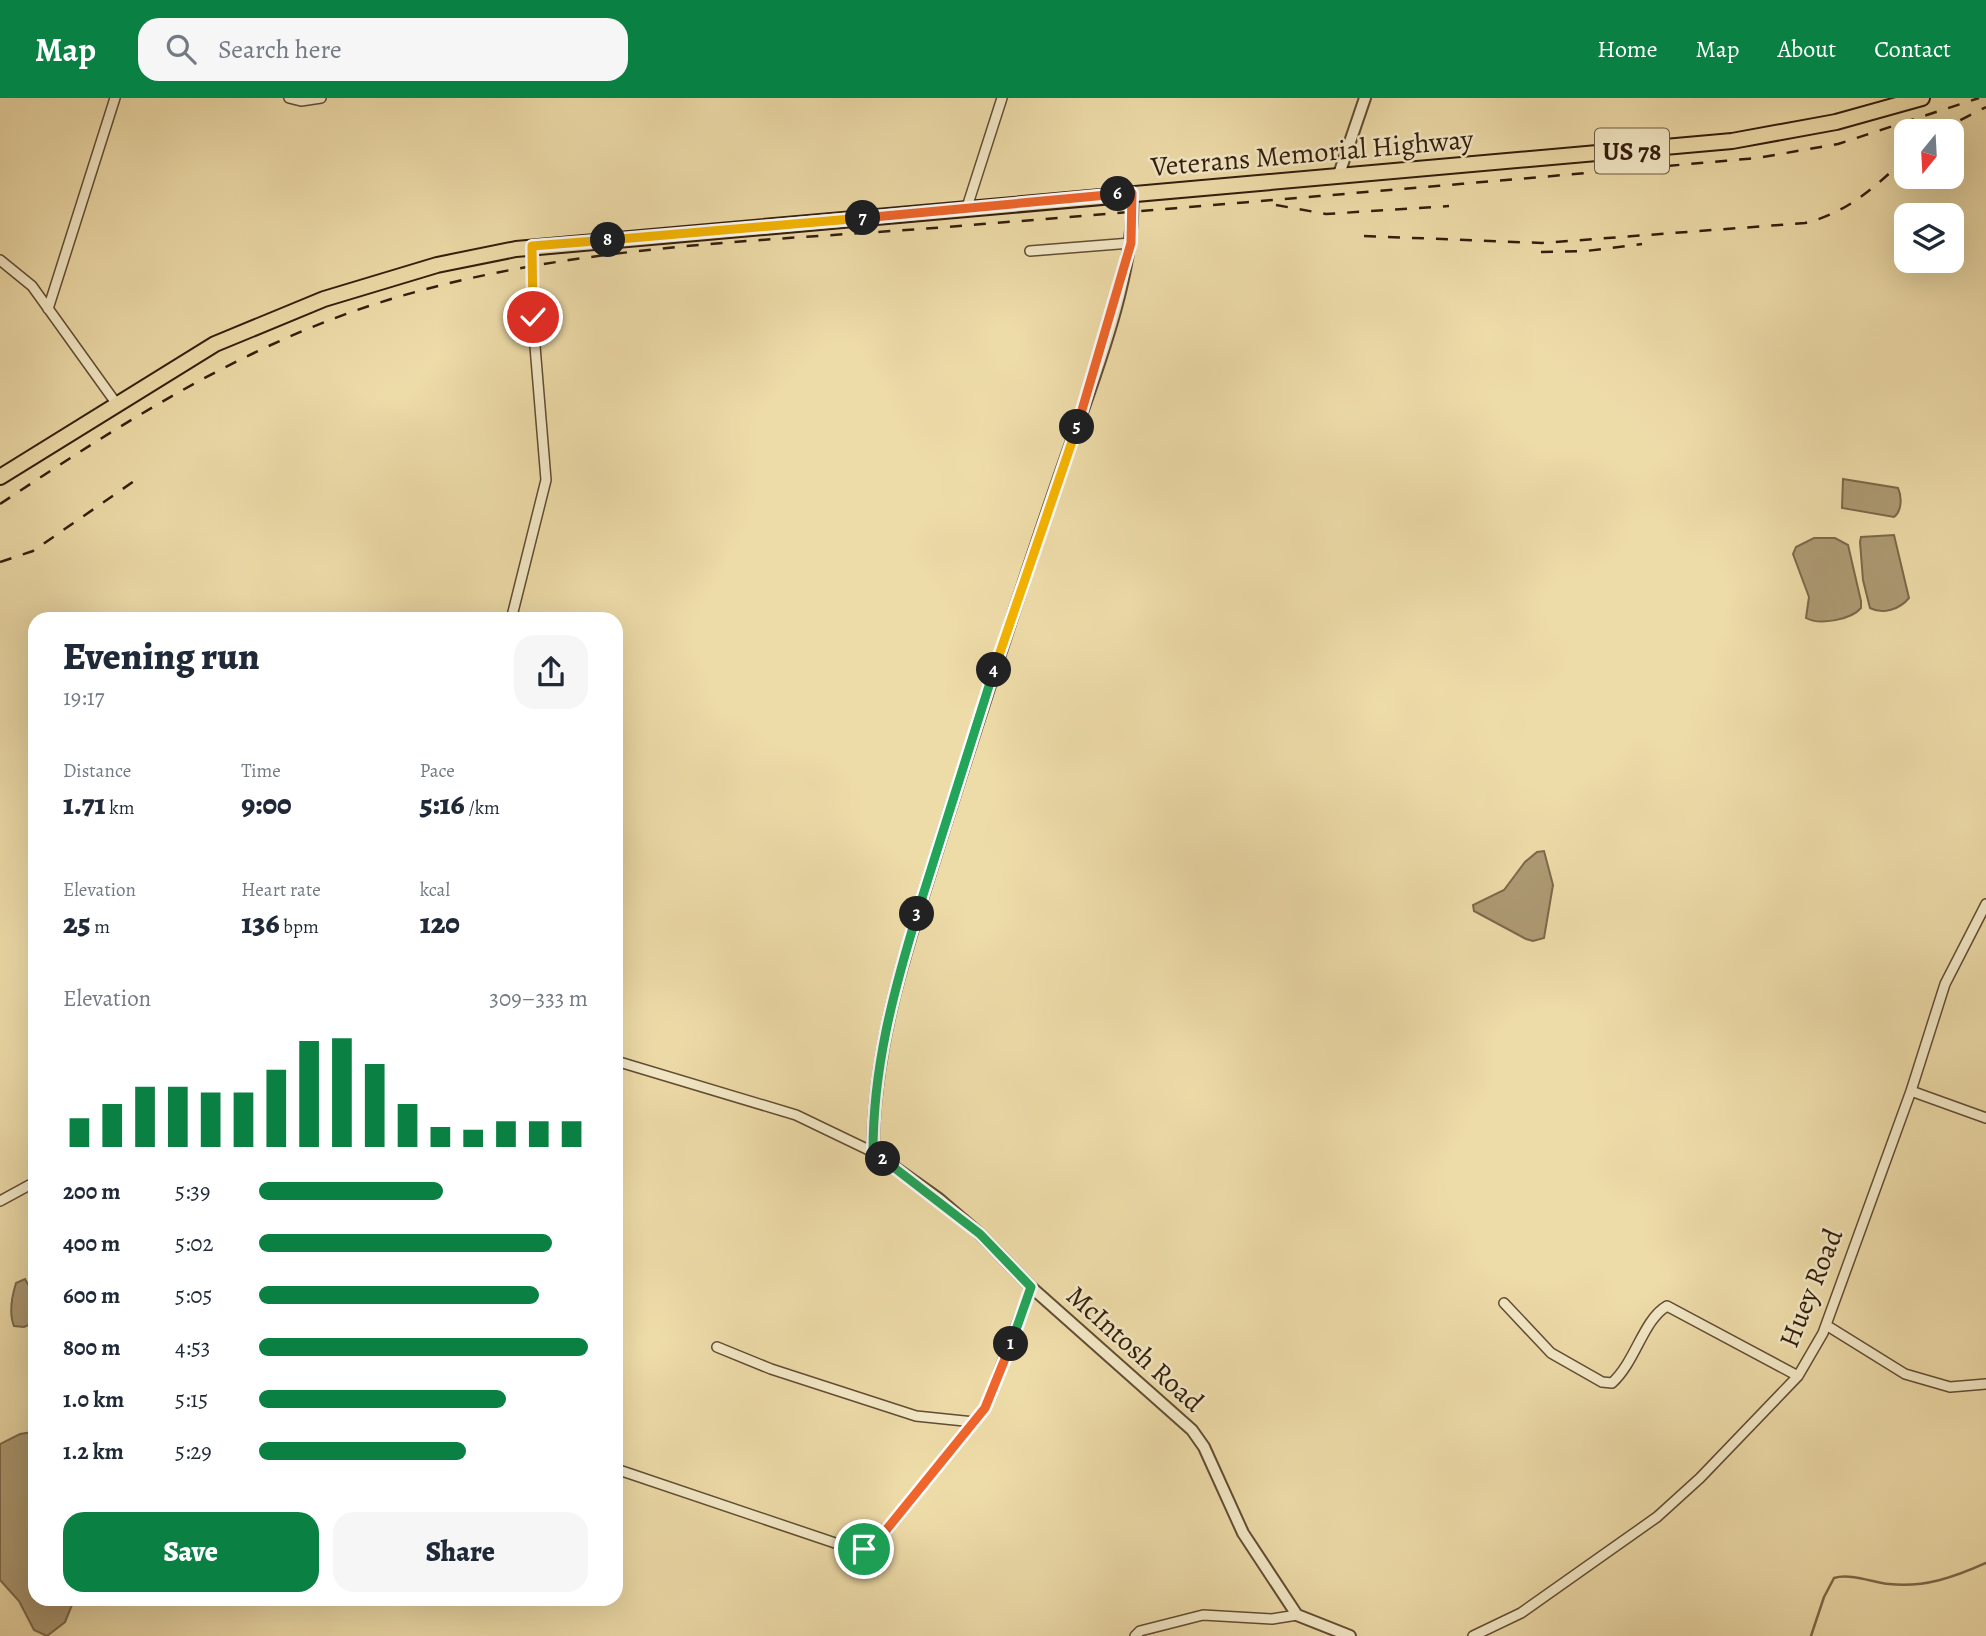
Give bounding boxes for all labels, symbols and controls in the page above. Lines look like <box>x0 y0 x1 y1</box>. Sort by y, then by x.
search box <box>138 18 628 81</box>
text: Map <box>35 27 96 72</box>
icon: search <box>162 30 200 68</box>
text: Search here <box>218 32 342 67</box>
text: Home <box>1597 33 1658 65</box>
text: Map <box>1696 33 1740 65</box>
text: About <box>1778 33 1836 65</box>
text: Contact <box>1874 33 1951 65</box>
north arrow <box>1894 119 1964 189</box>
map controls <box>1894 119 1964 273</box>
street label: Veterans Memorial Highway <box>1148 120 1475 186</box>
road number: US 78 <box>1595 128 1669 174</box>
pin: 6 <box>1100 176 1136 212</box>
text: 6 <box>1113 180 1122 206</box>
pin: 7 <box>846 200 880 236</box>
button: layers <box>1894 203 1964 273</box>
text: 7 <box>858 204 867 230</box>
pin: 8 <box>590 222 626 258</box>
text: 8 <box>603 226 612 252</box>
pin <box>503 287 563 347</box>
icon: check <box>514 298 552 336</box>
pin: 5 <box>1060 410 1094 444</box>
text: 5 <box>1072 413 1081 439</box>
text: Evening run <box>63 630 260 682</box>
button: share <box>514 635 588 709</box>
pin: 4 <box>976 652 1012 688</box>
text: 4 <box>989 656 998 682</box>
text: 19:17 <box>63 682 104 713</box>
text: Distance <box>63 758 131 784</box>
text: Time <box>241 758 281 784</box>
text: Pace <box>420 758 455 784</box>
text: 1.71 <box>63 784 106 824</box>
text: 9:00 <box>241 784 292 824</box>
text: 5:16 <box>420 784 465 824</box>
text: km <box>106 795 135 821</box>
text: /km <box>465 795 500 821</box>
text: Elevation <box>63 877 136 903</box>
text: Heart rate <box>241 877 321 903</box>
text: kcal <box>420 877 450 903</box>
pin: 3 <box>900 896 934 932</box>
text: 3 <box>912 900 921 926</box>
text: 25 <box>63 903 90 943</box>
text: 136 <box>241 903 280 943</box>
text: 120 <box>420 903 460 943</box>
text: m <box>90 914 110 940</box>
text: bpm <box>280 914 319 940</box>
text: Elevation <box>63 983 151 1014</box>
text: 309–333 m <box>489 983 588 1014</box>
pin: 2 <box>866 1142 900 1176</box>
text: 2 <box>878 1145 887 1171</box>
text: 200 m <box>63 1176 121 1207</box>
text: 5:39 <box>175 1176 210 1207</box>
street label: Huey Road <box>1770 1222 1852 1353</box>
text: 400 m <box>63 1228 120 1259</box>
text: 5:02 <box>175 1228 214 1259</box>
street label: McIntosh Road <box>1058 1277 1213 1422</box>
text: 600 m <box>63 1280 120 1311</box>
text: 5:05 <box>175 1280 213 1311</box>
pin: 1 <box>993 1326 1028 1362</box>
text: 1 <box>1007 1330 1014 1356</box>
text: 800 m <box>63 1332 120 1363</box>
text: 4:53 <box>175 1332 210 1363</box>
text: 1.0 km <box>63 1384 124 1415</box>
text: 5:15 <box>175 1384 208 1415</box>
text: 1.2 km <box>63 1436 124 1467</box>
text: 5:29 <box>175 1436 212 1467</box>
button: Save <box>63 1512 319 1592</box>
button: Share <box>333 1512 588 1592</box>
pin <box>834 1519 894 1579</box>
icon: arrive <box>845 1530 883 1568</box>

